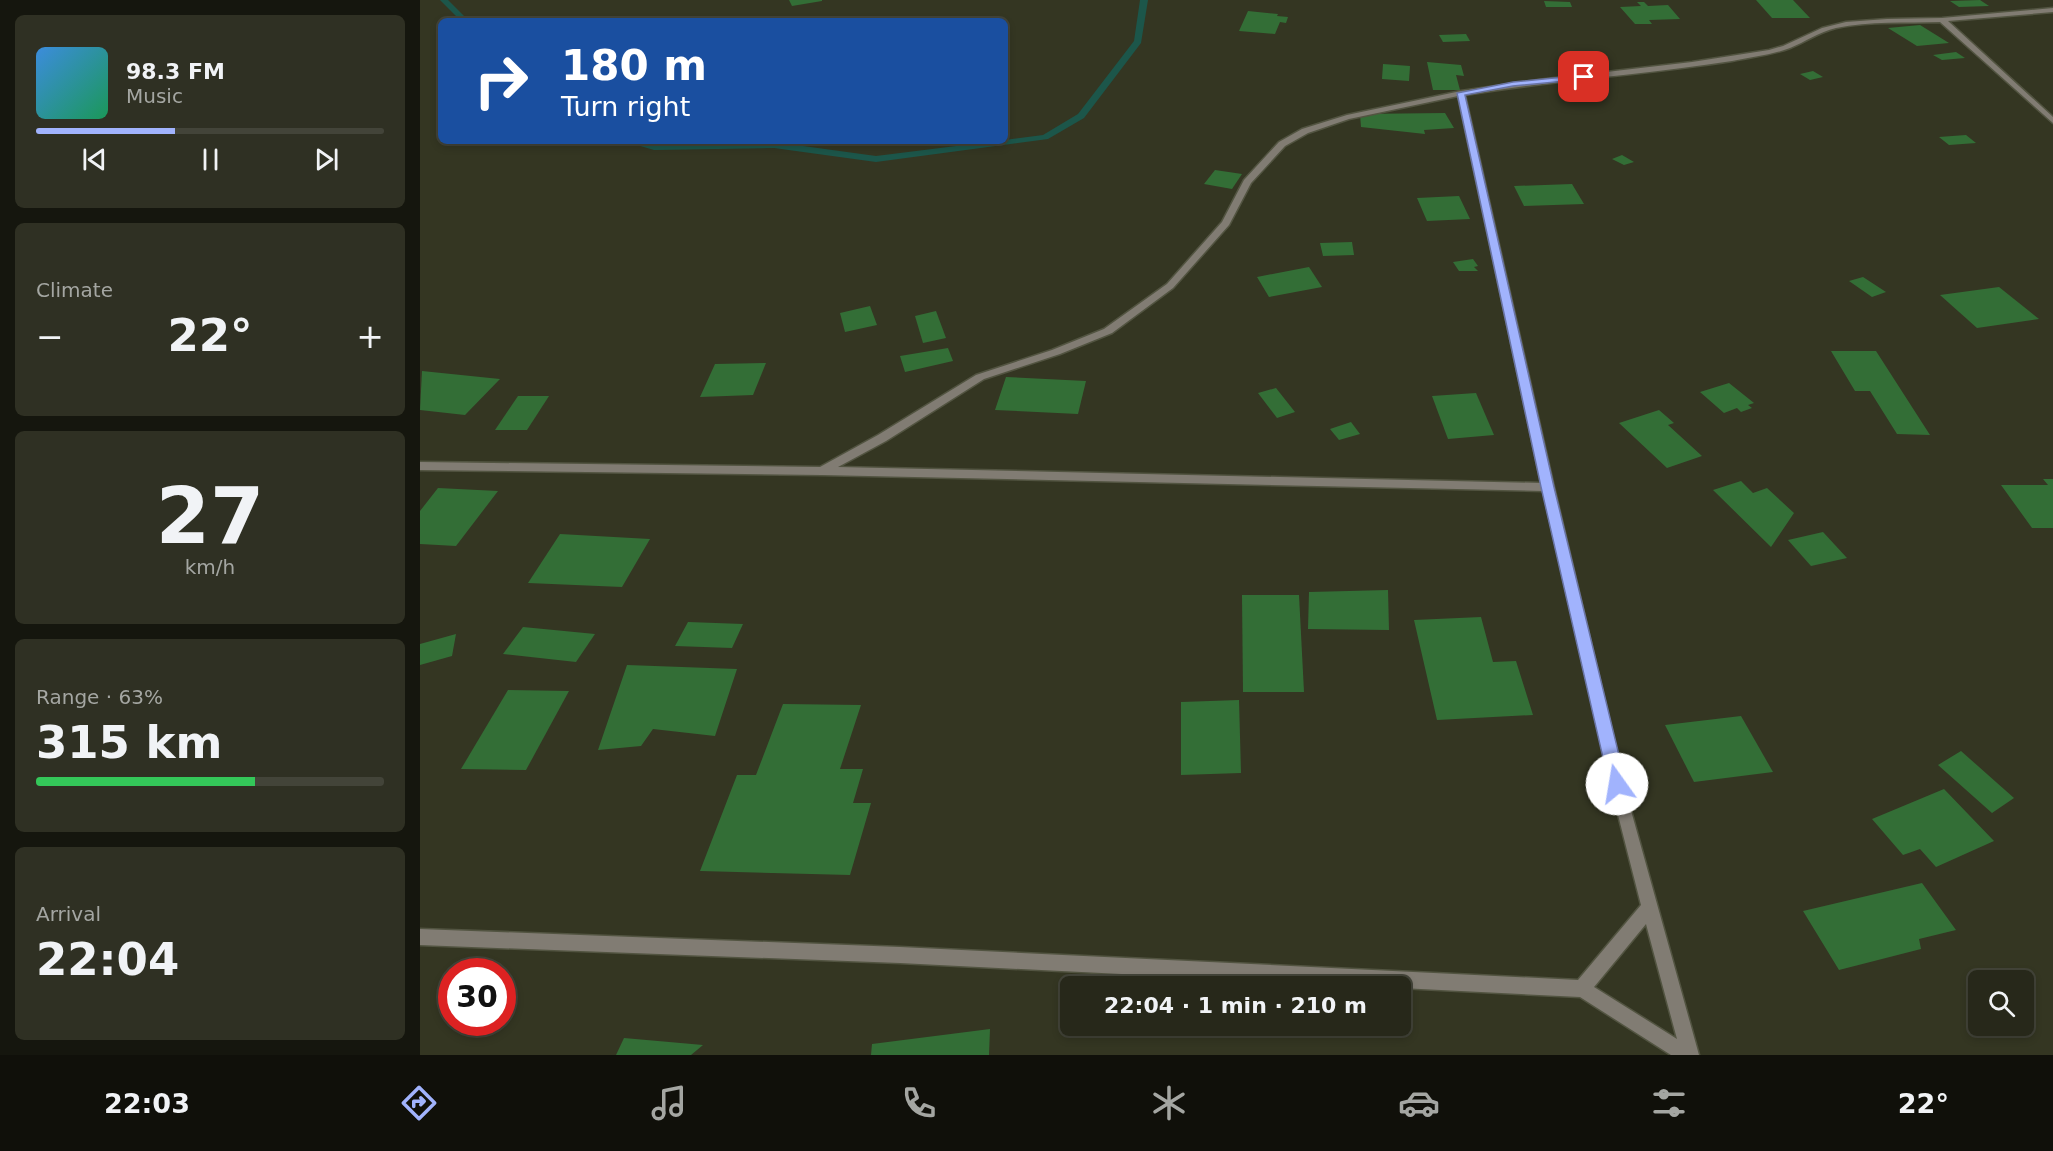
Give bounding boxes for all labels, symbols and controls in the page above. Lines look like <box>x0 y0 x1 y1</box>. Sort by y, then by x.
text: 180 m <box>561 41 707 90</box>
icon: right <box>462 42 540 120</box>
pin <box>1558 51 1609 102</box>
text: 98.3 FM <box>126 59 225 84</box>
icon: arrive <box>1567 60 1600 93</box>
text: Music <box>126 84 183 108</box>
text: Turn right <box>561 91 690 122</box>
icon: previous <box>78 143 111 176</box>
icon: pause <box>194 143 227 176</box>
icon: next <box>310 143 343 176</box>
text: Climate <box>36 278 113 302</box>
text: 22° <box>167 309 253 362</box>
text: − <box>36 317 64 356</box>
text: + <box>356 317 384 356</box>
text: 27 <box>156 471 264 561</box>
text: km/h <box>185 555 235 579</box>
text: Range · 63% <box>36 685 163 709</box>
text: 315 km <box>36 716 222 769</box>
position arrow <box>1585 752 1649 816</box>
text: Arrival <box>36 902 101 926</box>
text: 22:04 <box>36 933 179 986</box>
speed limit sign: 30 <box>438 958 516 1036</box>
map controls <box>1968 970 2034 1036</box>
button: search <box>1968 970 2034 1036</box>
text: 22:04 · 1 min · 210 m <box>1104 993 1367 1018</box>
icon: directions <box>398 1082 440 1124</box>
icon: music <box>648 1082 690 1124</box>
icon: phone <box>898 1082 940 1124</box>
icon: climate <box>1148 1082 1190 1124</box>
icon: car <box>1398 1082 1440 1124</box>
icon: filters <box>1648 1082 1690 1124</box>
text: 22:03 <box>104 1088 190 1119</box>
text: 22° <box>1898 1088 1949 1119</box>

